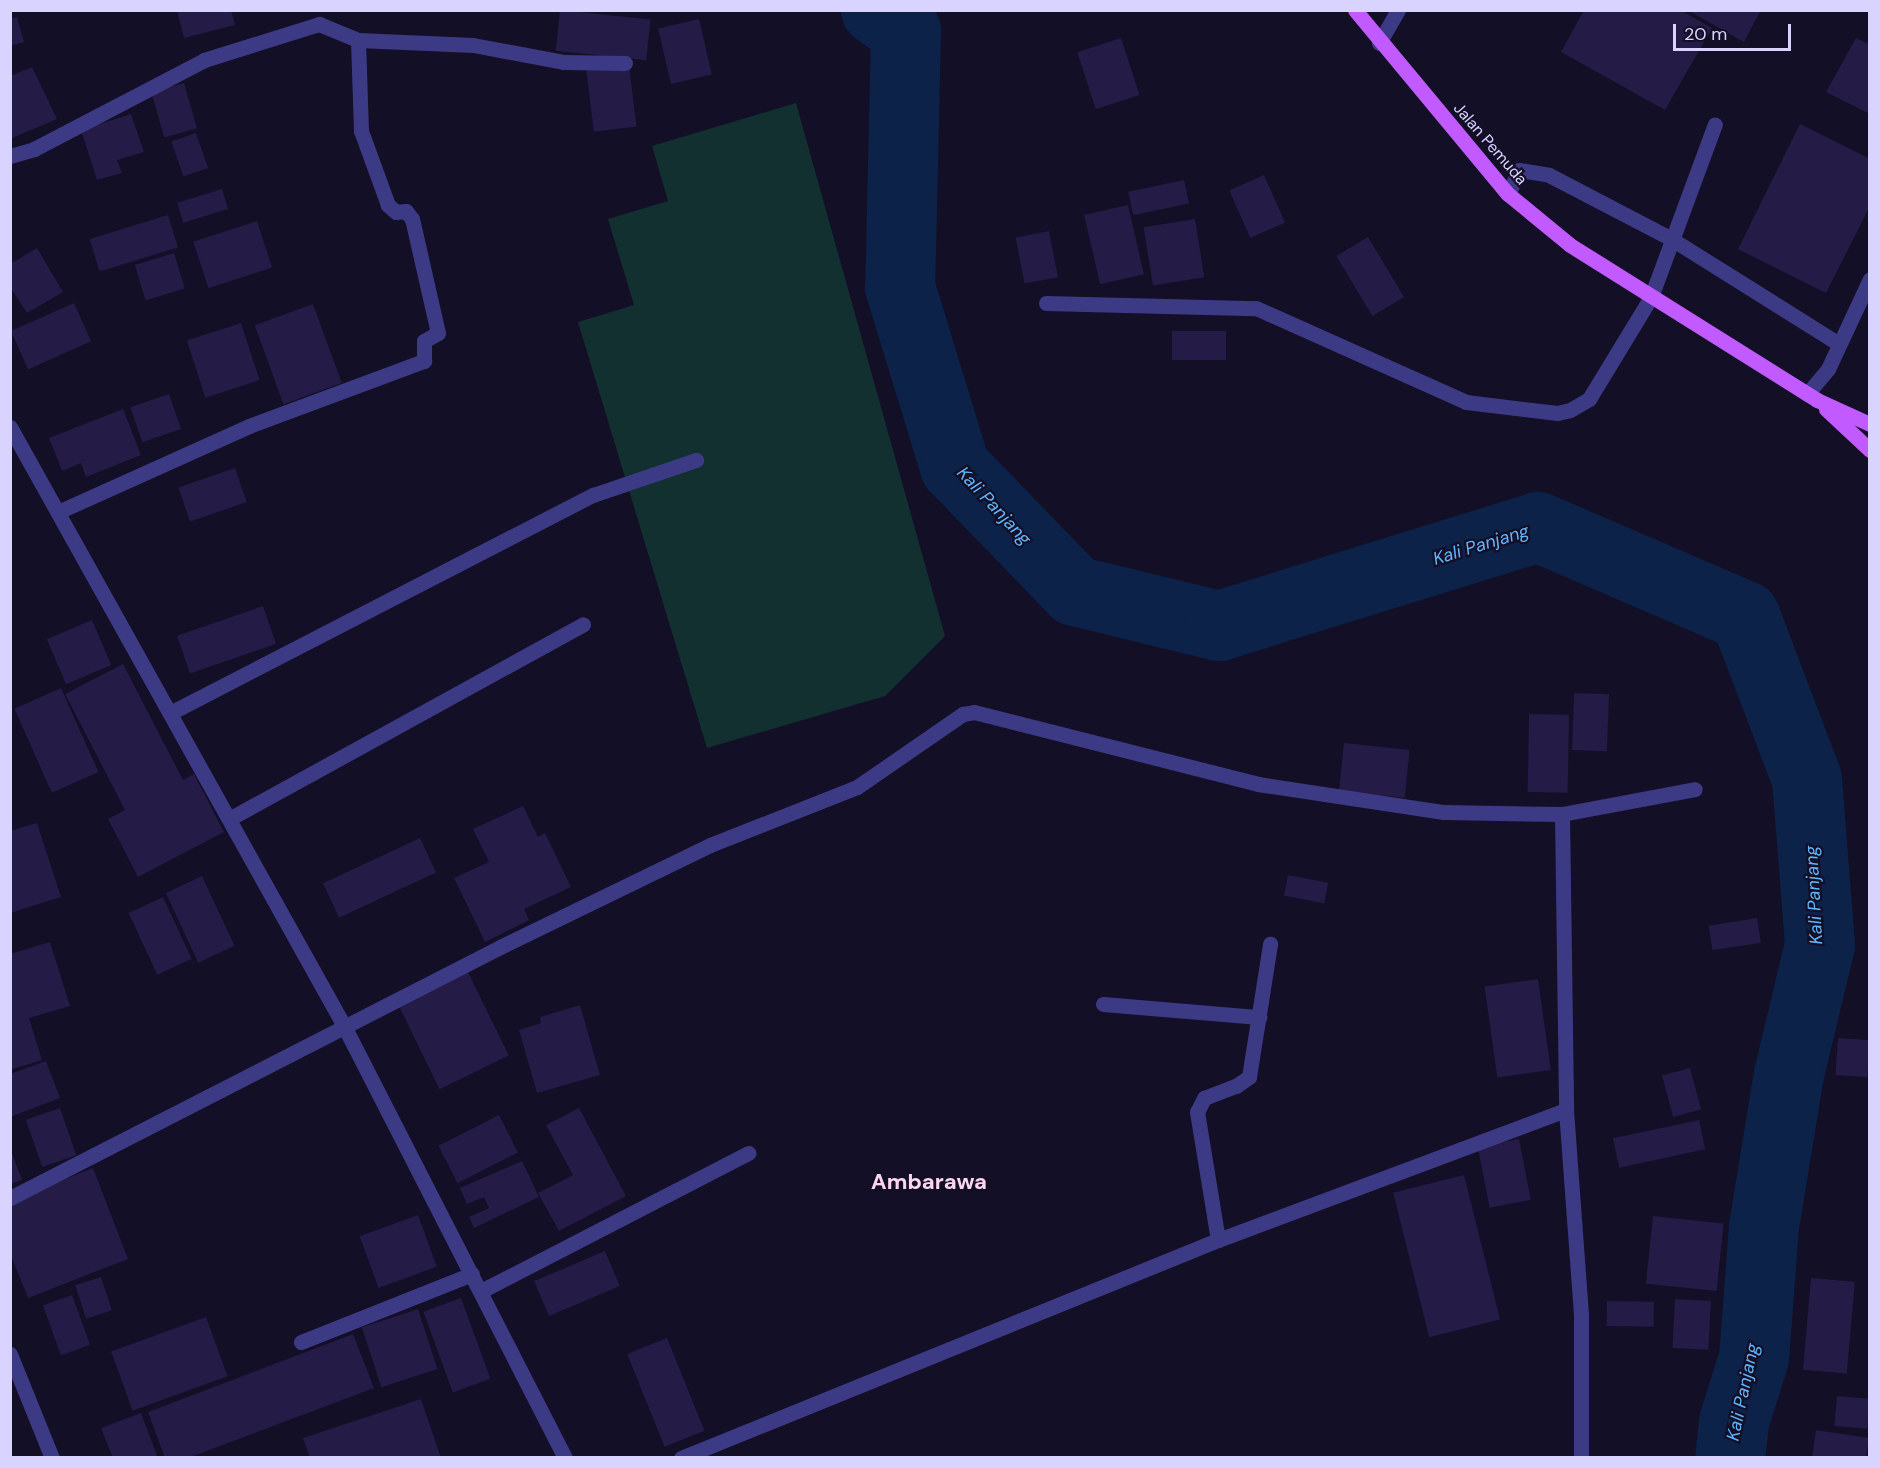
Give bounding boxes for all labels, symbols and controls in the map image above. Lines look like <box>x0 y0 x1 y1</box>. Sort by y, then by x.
scale bar <box>1676 12 1794 50</box>
text: 20 m <box>1684 22 1727 46</box>
street label: Jalan Pemuda <box>1449 99 1531 189</box>
water label: Kali Panjang <box>952 462 1036 550</box>
water label: Kali Panjang <box>1430 520 1532 570</box>
water label: Kali Panjang <box>1801 845 1827 945</box>
district label: Ambarawa <box>871 1169 987 1195</box>
water label: Kali Panjang <box>1722 1341 1764 1443</box>

